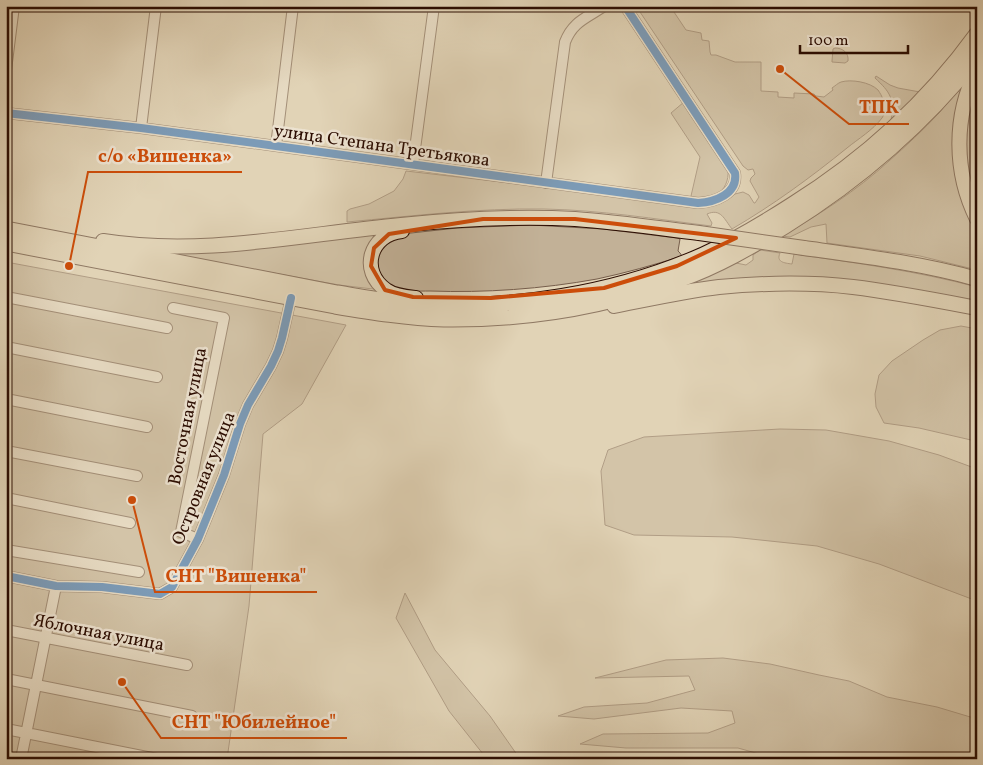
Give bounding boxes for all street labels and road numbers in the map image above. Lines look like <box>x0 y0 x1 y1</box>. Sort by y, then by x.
street label: улица Степана Третьякова <box>272 119 491 174</box>
street label: Восточная улица <box>163 345 214 487</box>
street label: Островная улица <box>166 408 243 549</box>
street label: Яблочная улица <box>31 609 166 658</box>

